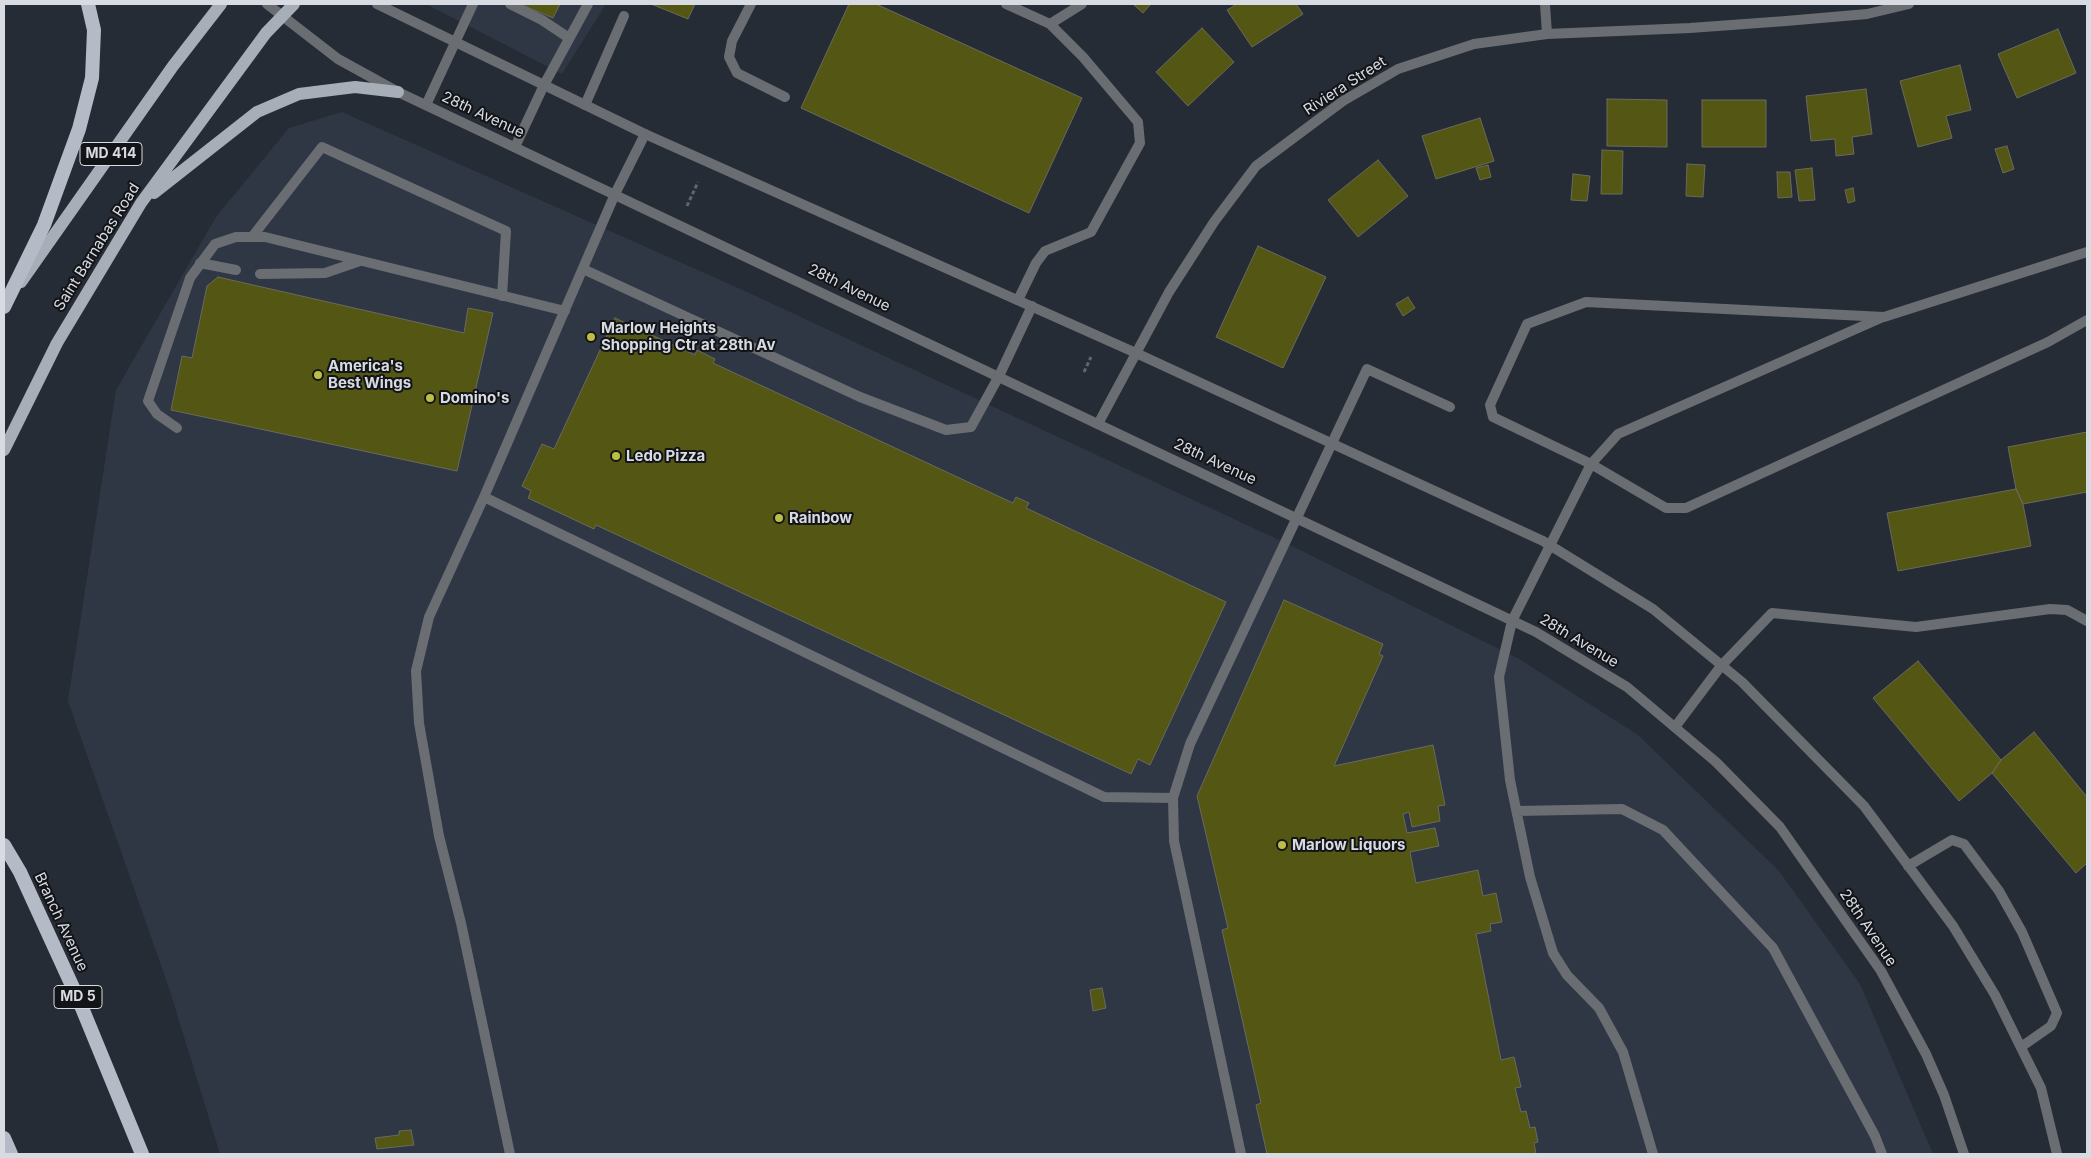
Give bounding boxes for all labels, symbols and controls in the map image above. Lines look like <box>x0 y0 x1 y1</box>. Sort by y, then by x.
street label: Riviera Street <box>1300 53 1390 119</box>
street label: 28th Avenue <box>439 88 527 142</box>
road number: MD 414 <box>80 142 142 166</box>
street label: Saint Barnabas Road <box>50 180 144 314</box>
street label: 28th Avenue <box>805 260 893 316</box>
place label: Marlow Heights Shopping Ctr at 28th Av <box>601 319 776 354</box>
marker: Marlow Heights Shopping Ctr at 28th Av <box>585 331 597 343</box>
place label: America's Best Wings <box>328 357 411 392</box>
marker: America's Best Wings <box>312 369 324 381</box>
place label: Domino's <box>440 389 509 407</box>
marker: Domino's <box>424 392 436 404</box>
street label: 28th Avenue <box>1171 435 1259 489</box>
place label: Ledo Pizza <box>626 447 705 465</box>
marker: Ledo Pizza <box>610 450 622 462</box>
place label: Rainbow <box>789 509 852 527</box>
marker: Rainbow <box>773 512 785 524</box>
street label: 28th Avenue <box>1536 610 1622 672</box>
place label: Marlow Liquors <box>1292 836 1405 854</box>
marker: Marlow Liquors <box>1276 839 1288 851</box>
street label: Branch Avenue <box>30 870 92 974</box>
street label: 28th Avenue <box>1836 886 1900 970</box>
road number: MD 5 <box>54 986 102 1009</box>

